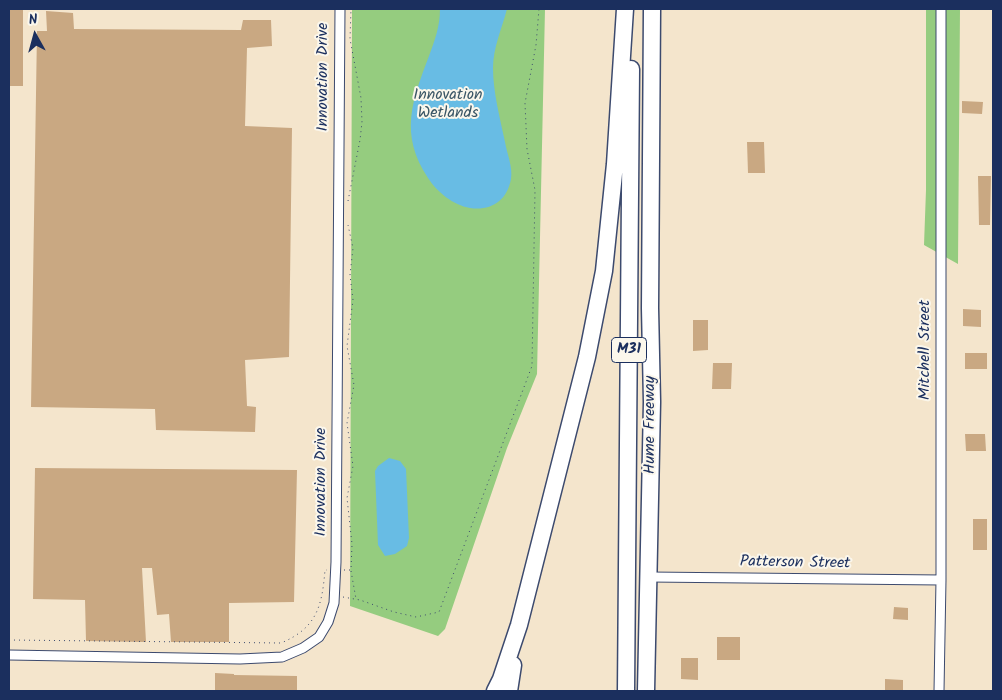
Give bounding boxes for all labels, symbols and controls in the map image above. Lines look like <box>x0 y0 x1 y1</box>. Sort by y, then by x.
text: N <box>27 9 39 32</box>
north arrow <box>10 10 60 60</box>
street label: Innovation Drive <box>314 22 334 132</box>
park label: Innovation Wetlands <box>413 86 483 124</box>
street label: Mitchell Street <box>916 300 936 400</box>
road number: M31 <box>612 338 646 362</box>
street label: Hume Freeway <box>641 376 661 474</box>
street label: Innovation Drive <box>312 427 332 537</box>
street label: Patterson Street <box>740 553 850 575</box>

